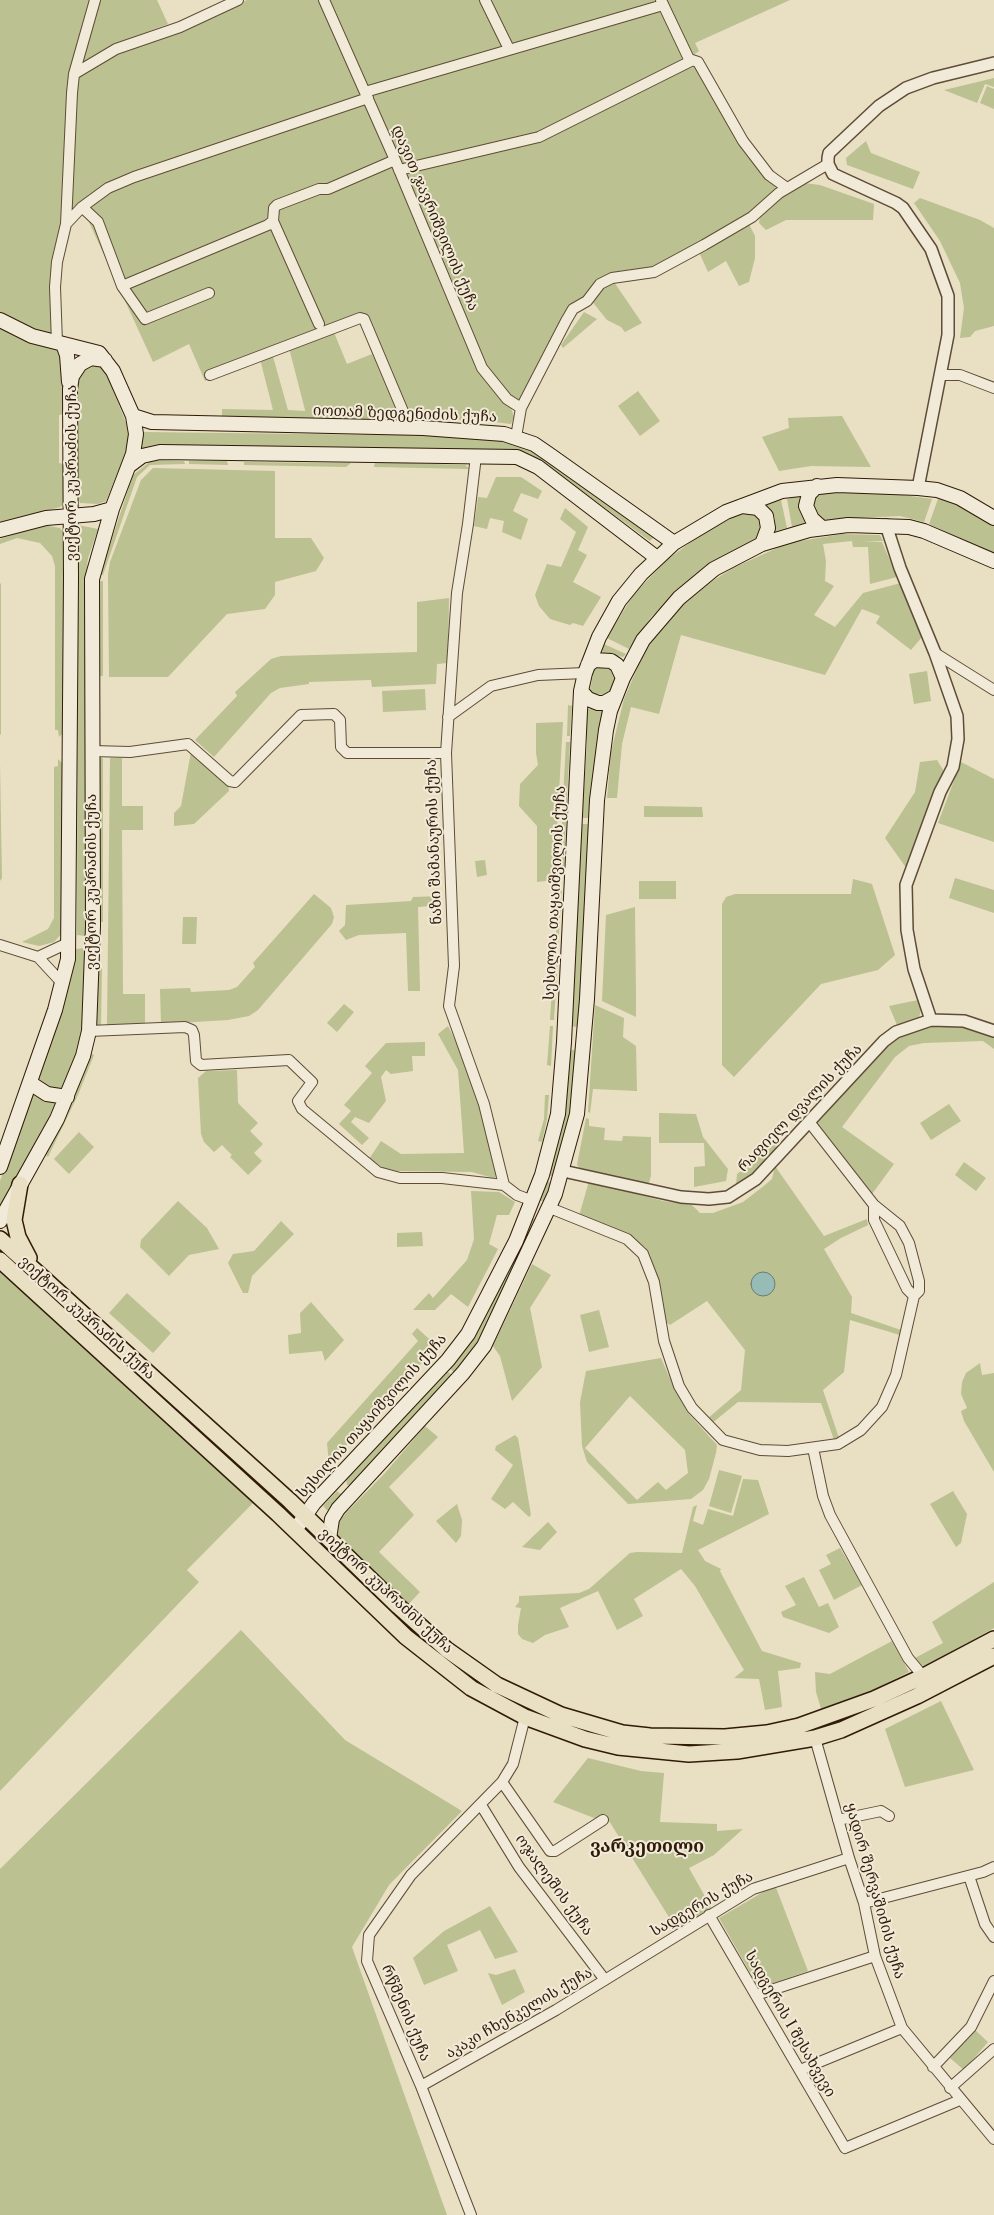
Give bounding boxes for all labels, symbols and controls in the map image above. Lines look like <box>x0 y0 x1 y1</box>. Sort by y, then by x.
street label: დავით ჯავრიშვილის ქუჩა <box>388 123 482 313</box>
street label: ვიქტორ კუპრაძის ქუჩა <box>63 385 81 561</box>
street label: იოთამ ზედგენიძის ქუჩა <box>313 402 497 426</box>
street label: ნაზი შამანაურის ქუჩა <box>422 759 446 925</box>
street label: სესილია თაყაიშვილის ქუჩა <box>540 785 570 1001</box>
street label: ვიქტორ კუპრაძის ქუჩა <box>83 794 101 970</box>
street label: რაფიელ დვალის ქუჩა <box>734 1040 866 1176</box>
street label: ვიქტორ კუპრაძის ქუჩა <box>15 1252 159 1384</box>
street label: სესილია თაყაიშვილის ქუჩა <box>293 1330 451 1502</box>
street label: ვიქტორ კუპრაძის ქუჩა <box>315 1524 457 1658</box>
street label: ყადირ შერვაშიძის ქუჩა <box>841 1801 909 1981</box>
street label: ოჯალეშის ქუჩა <box>511 1831 597 1939</box>
district label: ვარკეთილი <box>590 1836 704 1858</box>
street label: სადგერის ქუჩა <box>648 1867 756 1941</box>
street label: სადგერის I შესახვევი <box>741 1948 839 2100</box>
street label: რწმენის ქუჩა <box>378 1962 434 2064</box>
street label: აკაკი ჩხენკელის ქუჩა <box>442 1964 596 2062</box>

